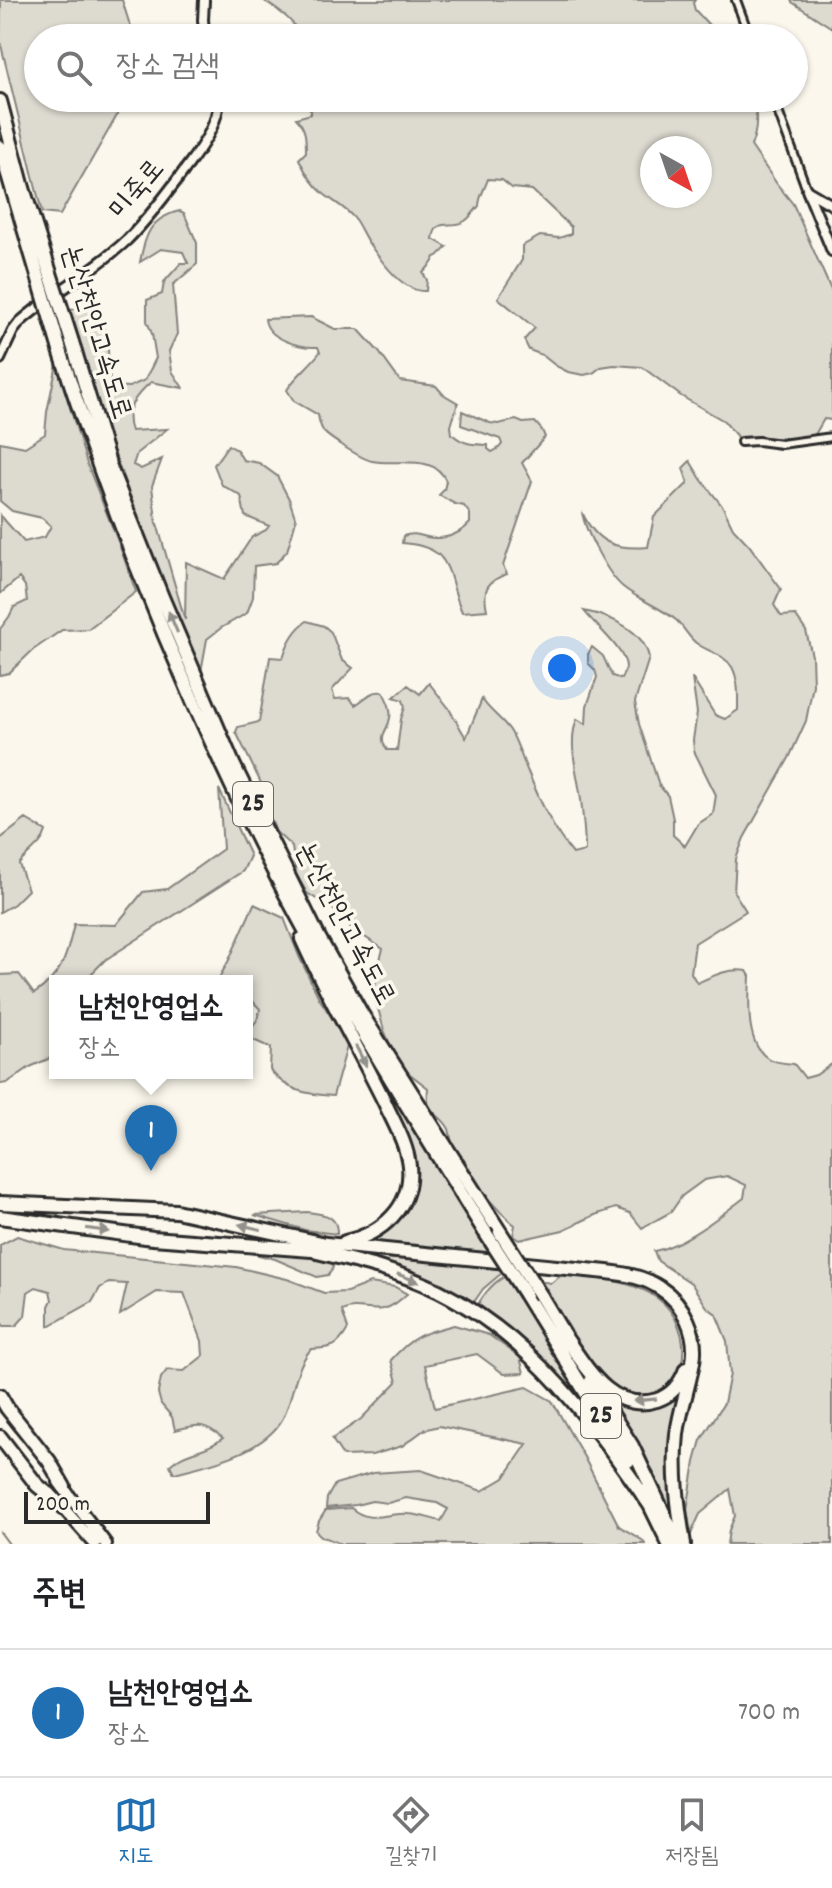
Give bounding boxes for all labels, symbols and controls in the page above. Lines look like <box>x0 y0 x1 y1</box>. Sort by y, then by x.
search box <box>24 24 808 112</box>
icon: search <box>52 46 96 90</box>
text: 장소 검색 <box>116 47 219 90</box>
north arrow <box>640 136 712 208</box>
street label: 미죽로 <box>102 152 176 230</box>
street label: 논산천안고속도로 <box>49 241 139 425</box>
one-way arrow <box>166 610 179 634</box>
your location <box>542 648 582 688</box>
road number: 25 <box>233 782 273 826</box>
street label: 논산천안고속도로 <box>283 836 403 1014</box>
popup <box>49 975 253 1079</box>
text: 남천안영업소 <box>79 988 223 1031</box>
text: 장소 <box>79 1031 120 1068</box>
one-way arrow <box>355 1044 368 1067</box>
pin: 1 <box>125 1105 177 1171</box>
one-way arrow <box>237 1220 262 1233</box>
one-way arrow <box>86 1224 111 1237</box>
one-way arrow <box>396 1272 420 1285</box>
road number: 25 <box>581 1394 621 1438</box>
one-way arrow <box>632 1394 657 1407</box>
scale bar <box>24 1488 210 1524</box>
text: 200 m <box>36 1490 90 1521</box>
text: 주변 <box>32 1572 87 1621</box>
text: 남천안영업소 <box>108 1674 253 1717</box>
text: 1 <box>55 1695 61 1732</box>
text: 700 m <box>738 1695 800 1732</box>
text: 장소 <box>108 1717 150 1754</box>
tab: 지도 <box>114 1793 158 1873</box>
tab: 길찾기 <box>385 1793 438 1873</box>
tab: 저장됨 <box>665 1793 718 1873</box>

